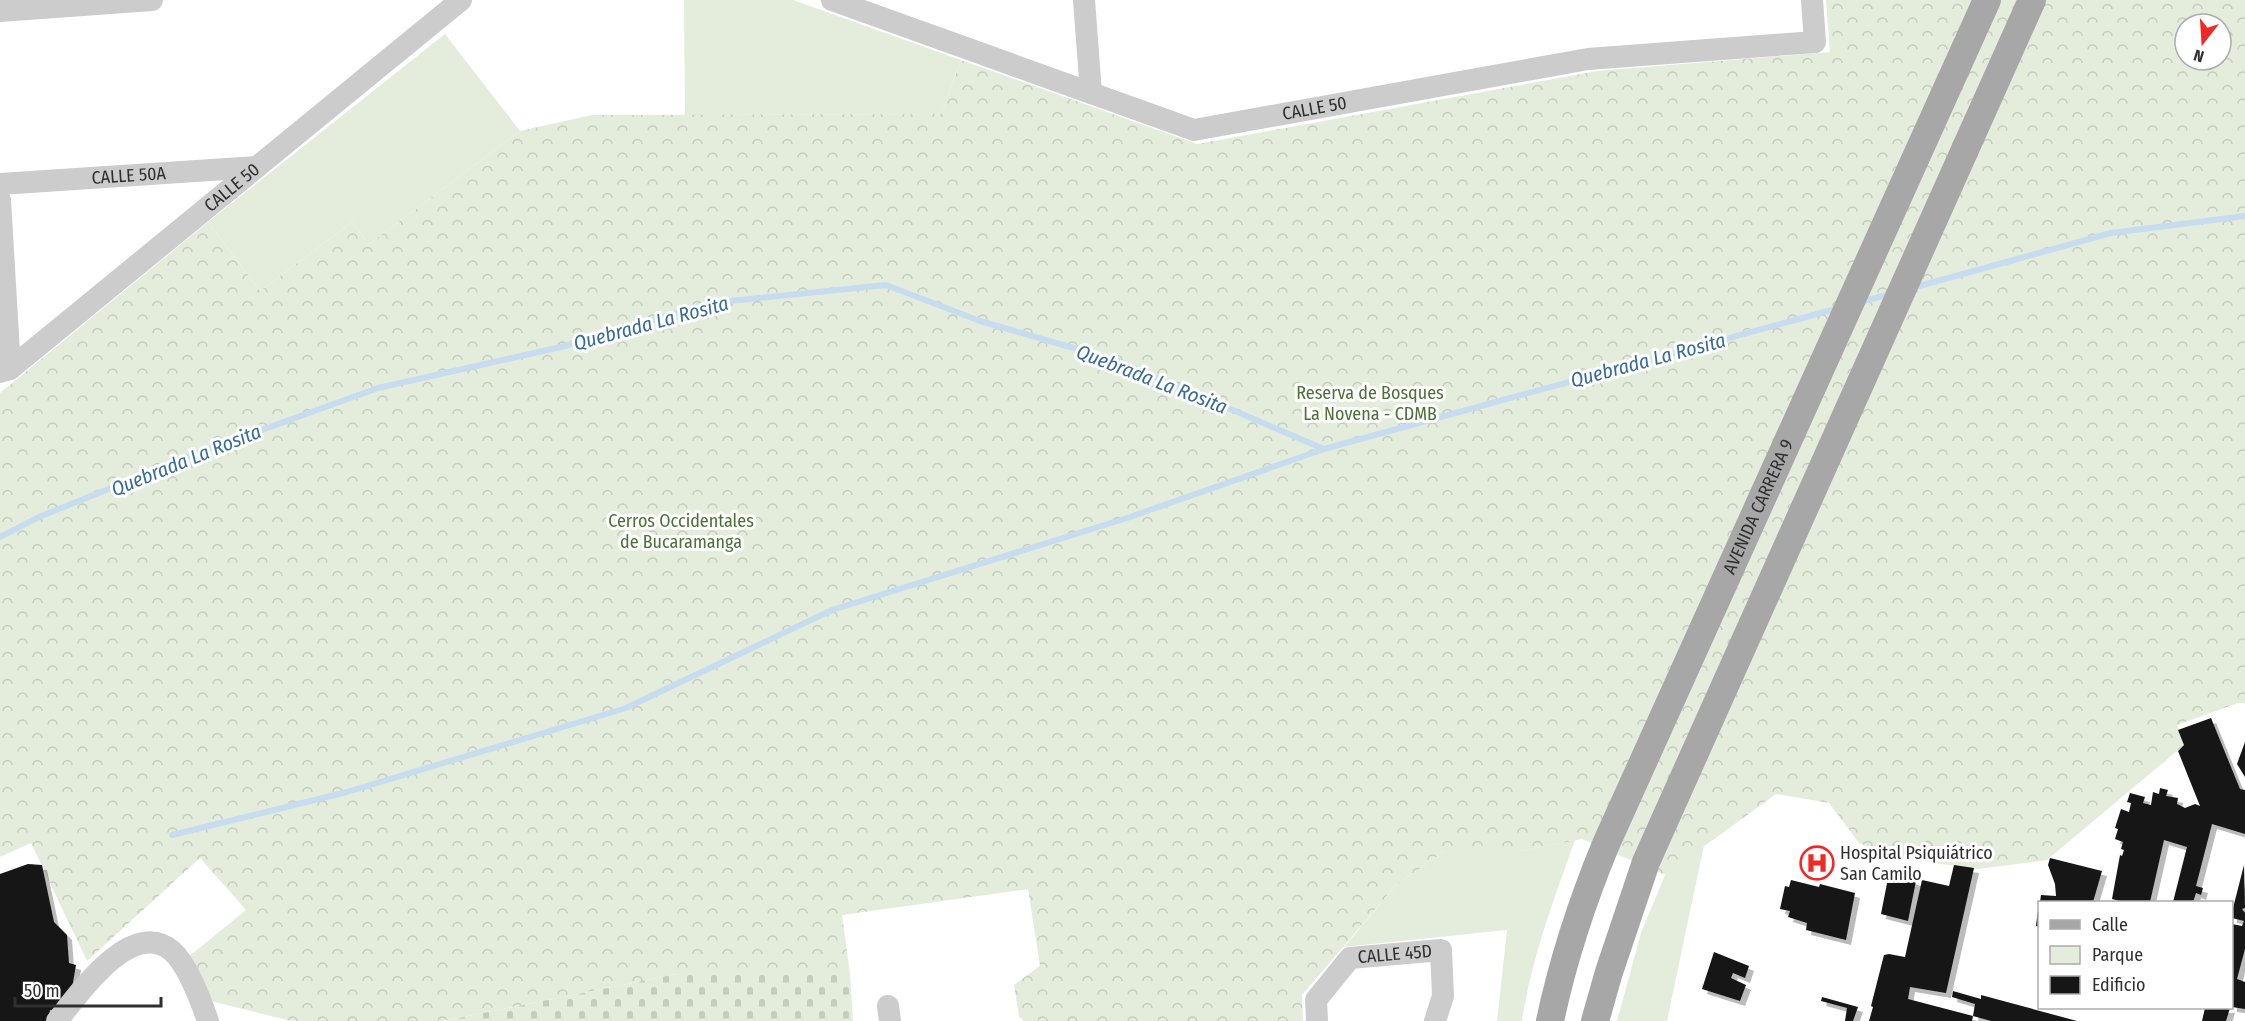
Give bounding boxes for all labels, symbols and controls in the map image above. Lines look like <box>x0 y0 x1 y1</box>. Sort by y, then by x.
north arrow <box>2173 12 2233 72</box>
text: N <box>2191 45 2206 66</box>
street label: CALLE 50 <box>1281 92 1348 125</box>
street label: CALLE 50 <box>200 158 264 217</box>
street label: CALLE 50A <box>91 162 167 189</box>
water label: Quebrada La Rosita <box>571 291 731 355</box>
water label: Quebrada La Rosita <box>1568 328 1728 392</box>
water label: Quebrada La Rosita <box>1073 339 1231 419</box>
park label: Reserva de Bosques La Novena - CDMB <box>1296 382 1444 425</box>
water label: Quebrada La Rosita <box>108 419 264 501</box>
street label: AVENIDA CARRERA 9 <box>1718 436 1798 577</box>
park label: Cerros Occidentales de Bucaramanga <box>608 510 754 553</box>
place label: Hospital Psiquiátrico San Camilo <box>1840 842 1993 885</box>
hospital icon: Hospital Psiquiátrico San Camilo <box>1799 845 1835 881</box>
legend <box>2038 901 2233 1009</box>
text: Calle <box>2092 914 2128 936</box>
street label: CALLE 45D <box>1357 940 1433 968</box>
text: Parque <box>2092 944 2143 966</box>
scale bar <box>15 970 160 1008</box>
text: Edificio <box>2092 974 2145 996</box>
text: 50 m <box>24 980 60 1002</box>

